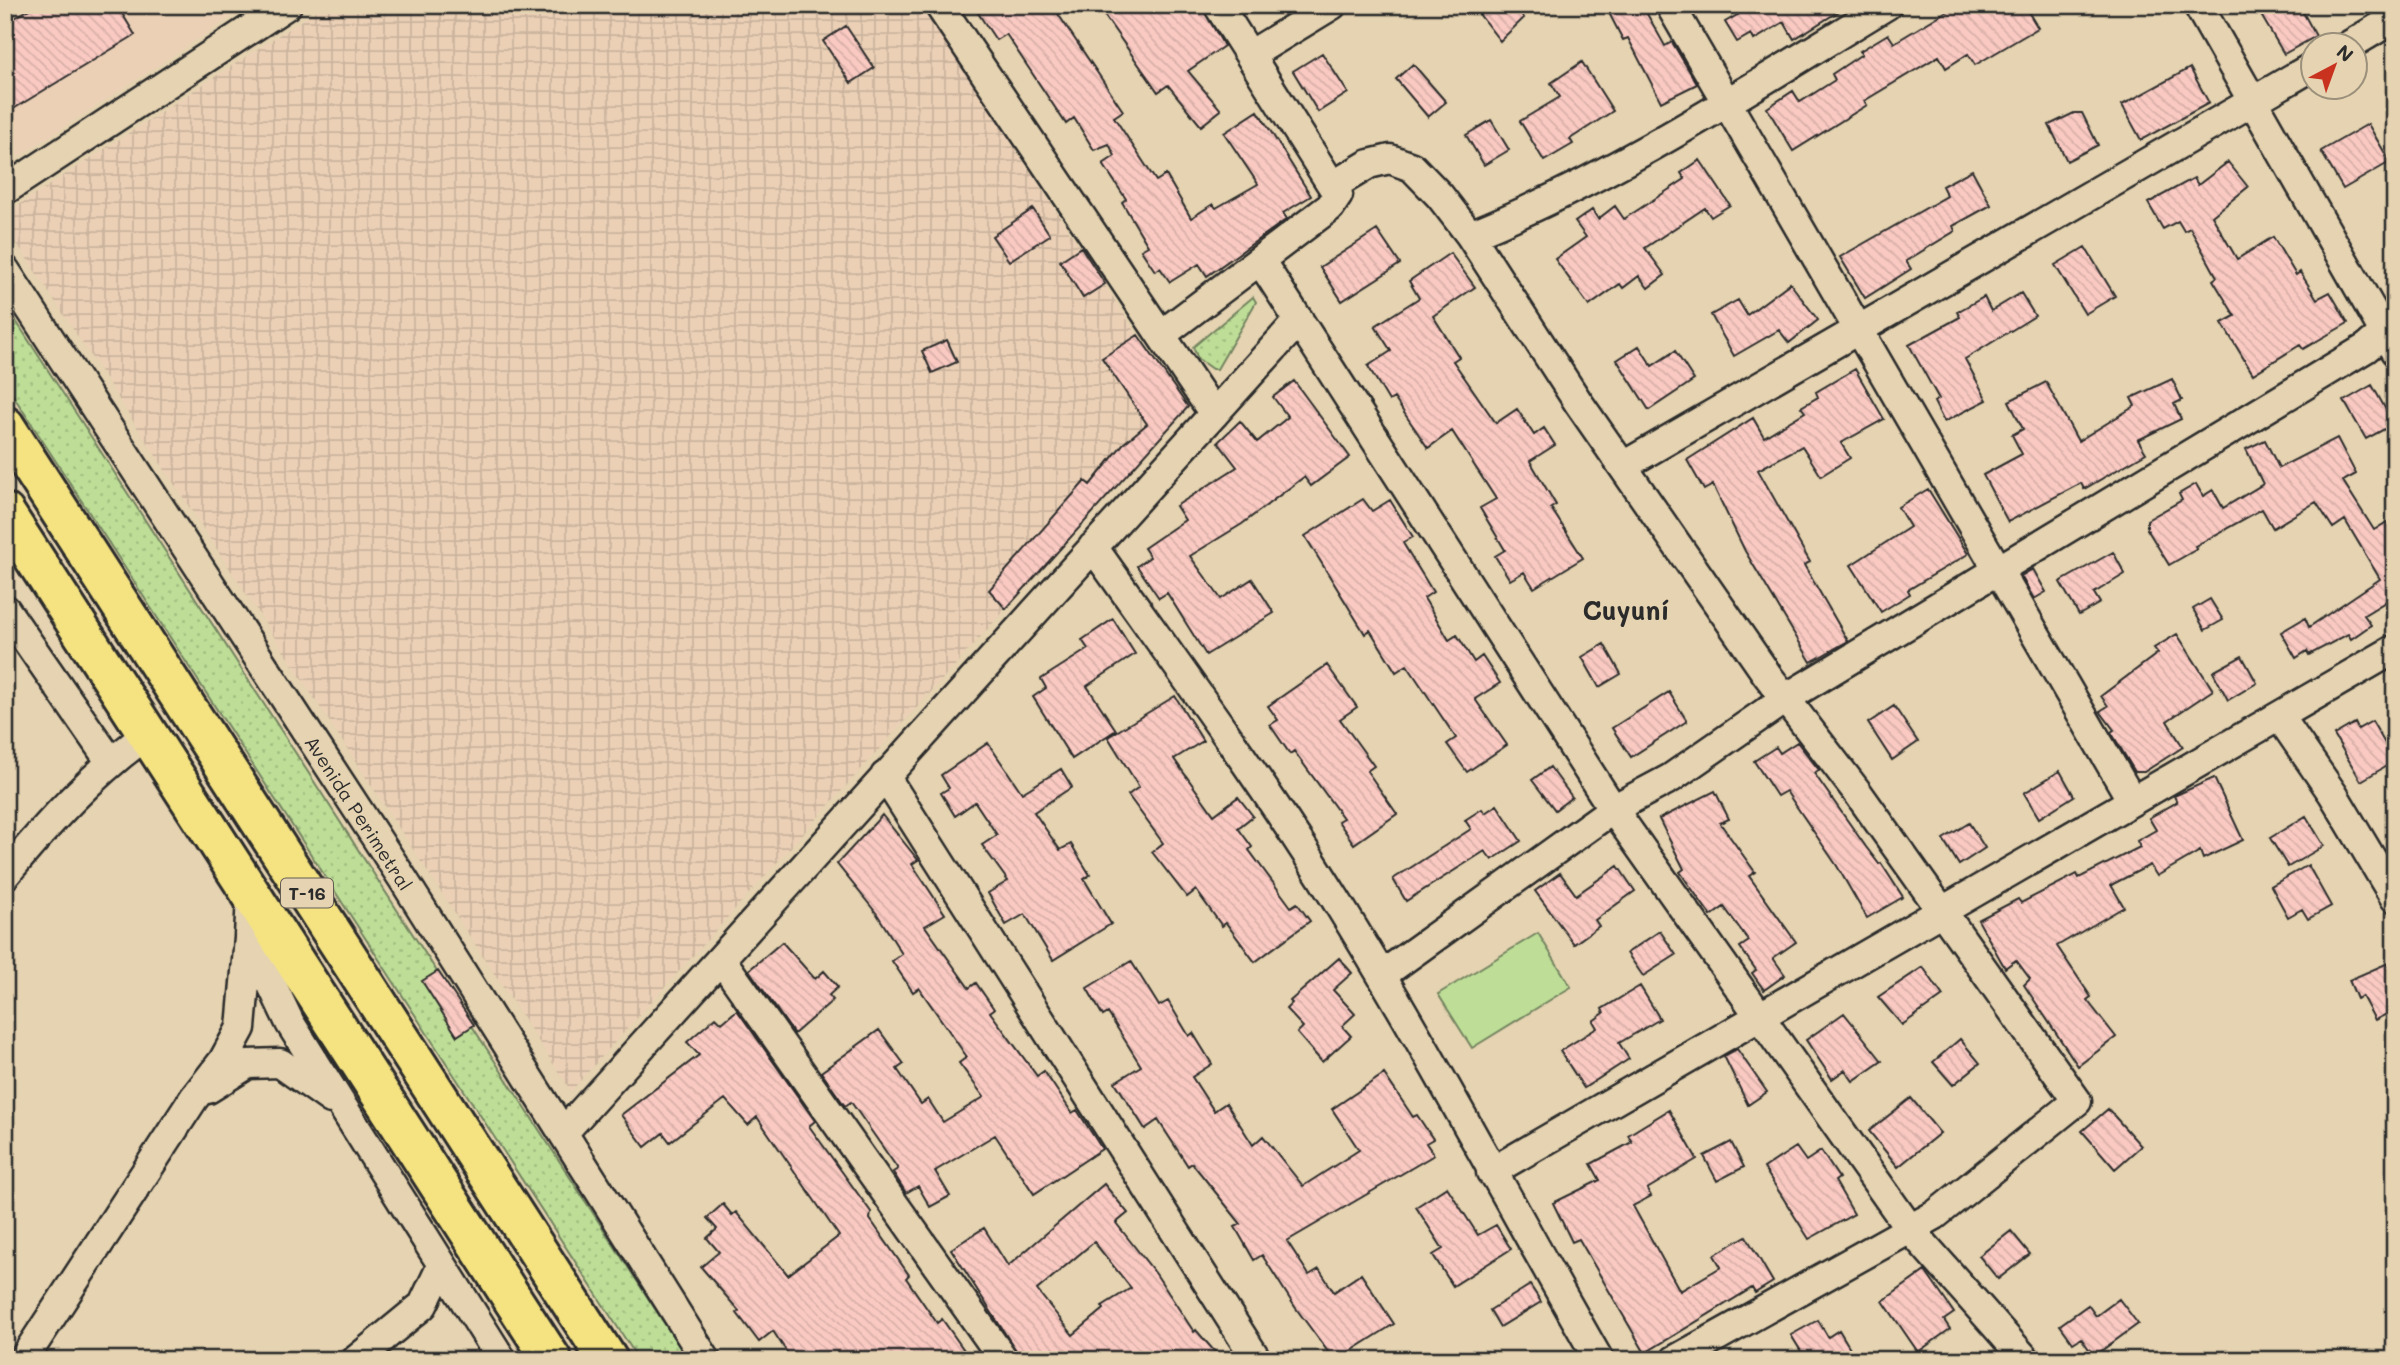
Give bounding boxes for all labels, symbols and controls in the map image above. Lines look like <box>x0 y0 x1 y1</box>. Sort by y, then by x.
north arrow <box>2298 32 2368 102</box>
text: N <box>2332 39 2359 67</box>
district label: Cuyuní <box>1582 593 1670 627</box>
street label: Avenida Perimetral <box>300 731 418 895</box>
road number: T-16 <box>281 878 333 908</box>

